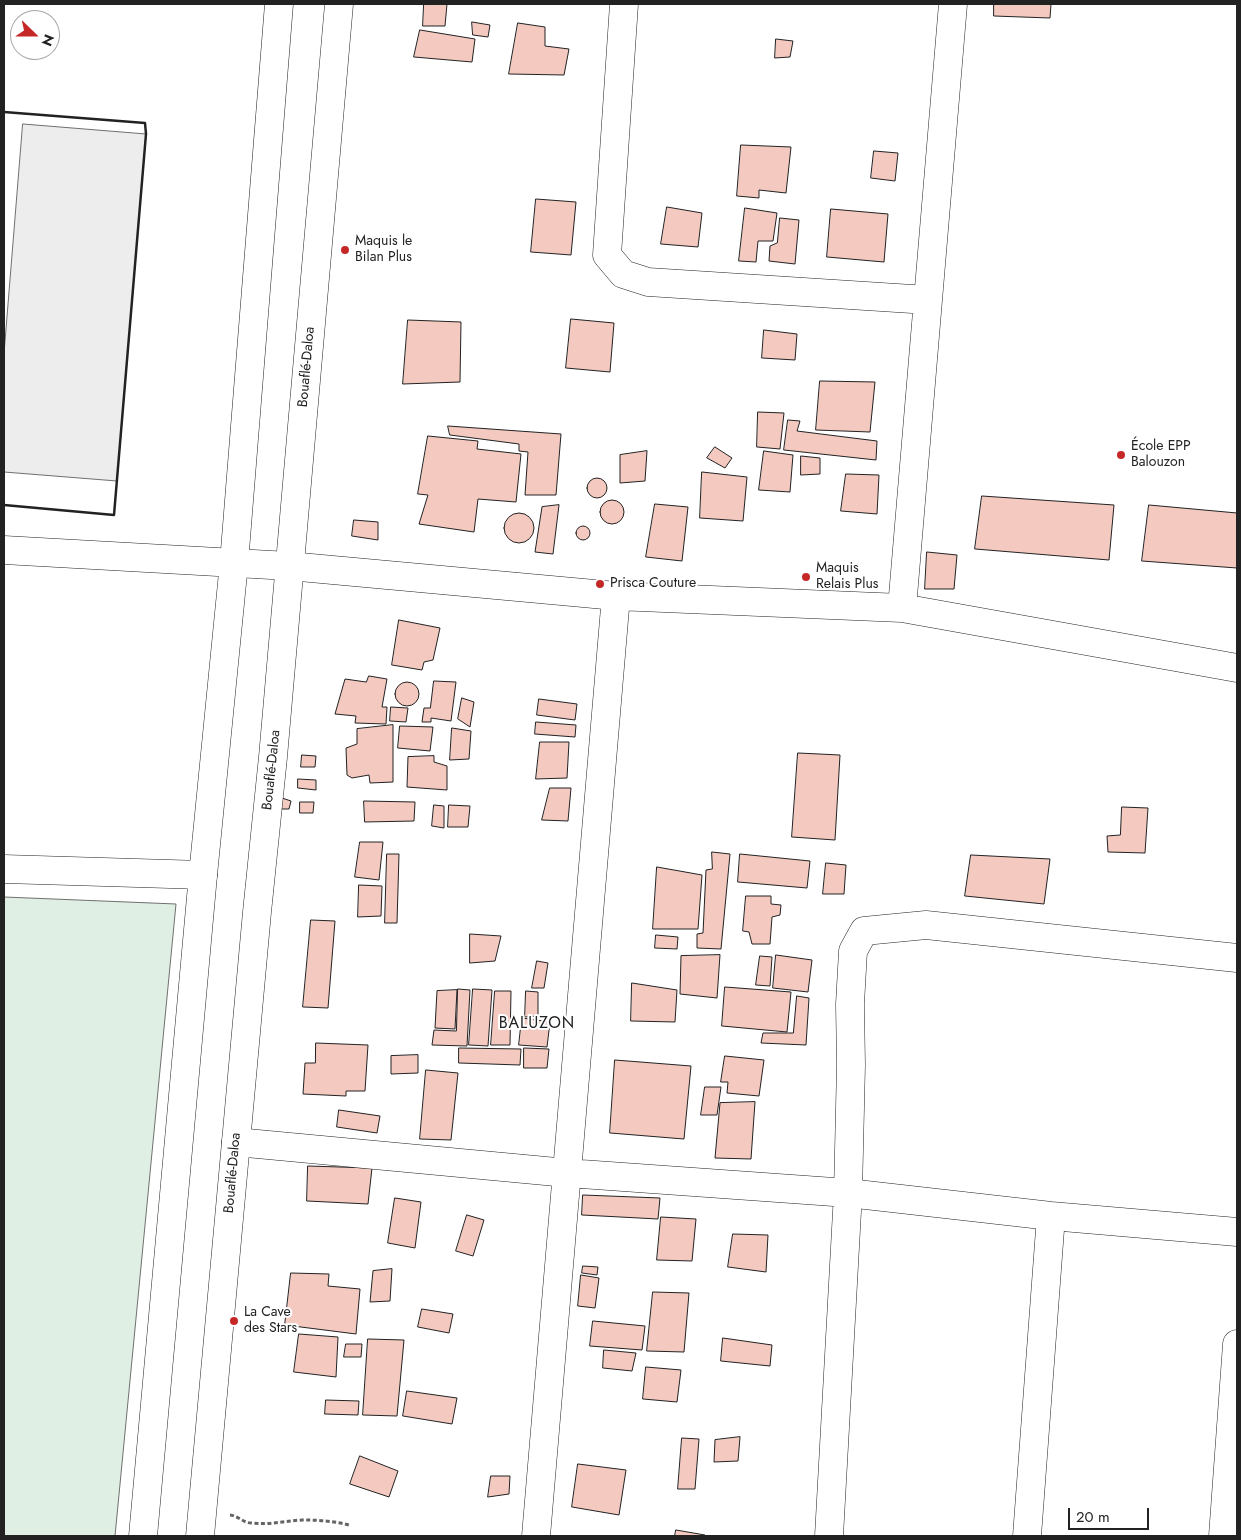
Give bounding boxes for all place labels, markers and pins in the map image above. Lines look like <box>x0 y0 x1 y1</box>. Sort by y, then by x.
place label: Maquis le Bilan Plus <box>355 234 412 266</box>
marker: Maquis le Bilan Plus <box>339 244 351 256</box>
place label: École EPP Balouzon <box>1131 439 1191 472</box>
marker: École EPP Balouzon <box>1115 449 1127 461</box>
place label: Maquis Relais Plus <box>816 561 878 594</box>
marker: Maquis Relais Plus <box>800 571 812 583</box>
place label: Prisca Couture <box>610 576 696 592</box>
marker: Prisca Couture <box>594 578 606 590</box>
place label: La Cave des Stars <box>244 1305 297 1338</box>
marker: La Cave des Stars <box>228 1315 240 1327</box>

